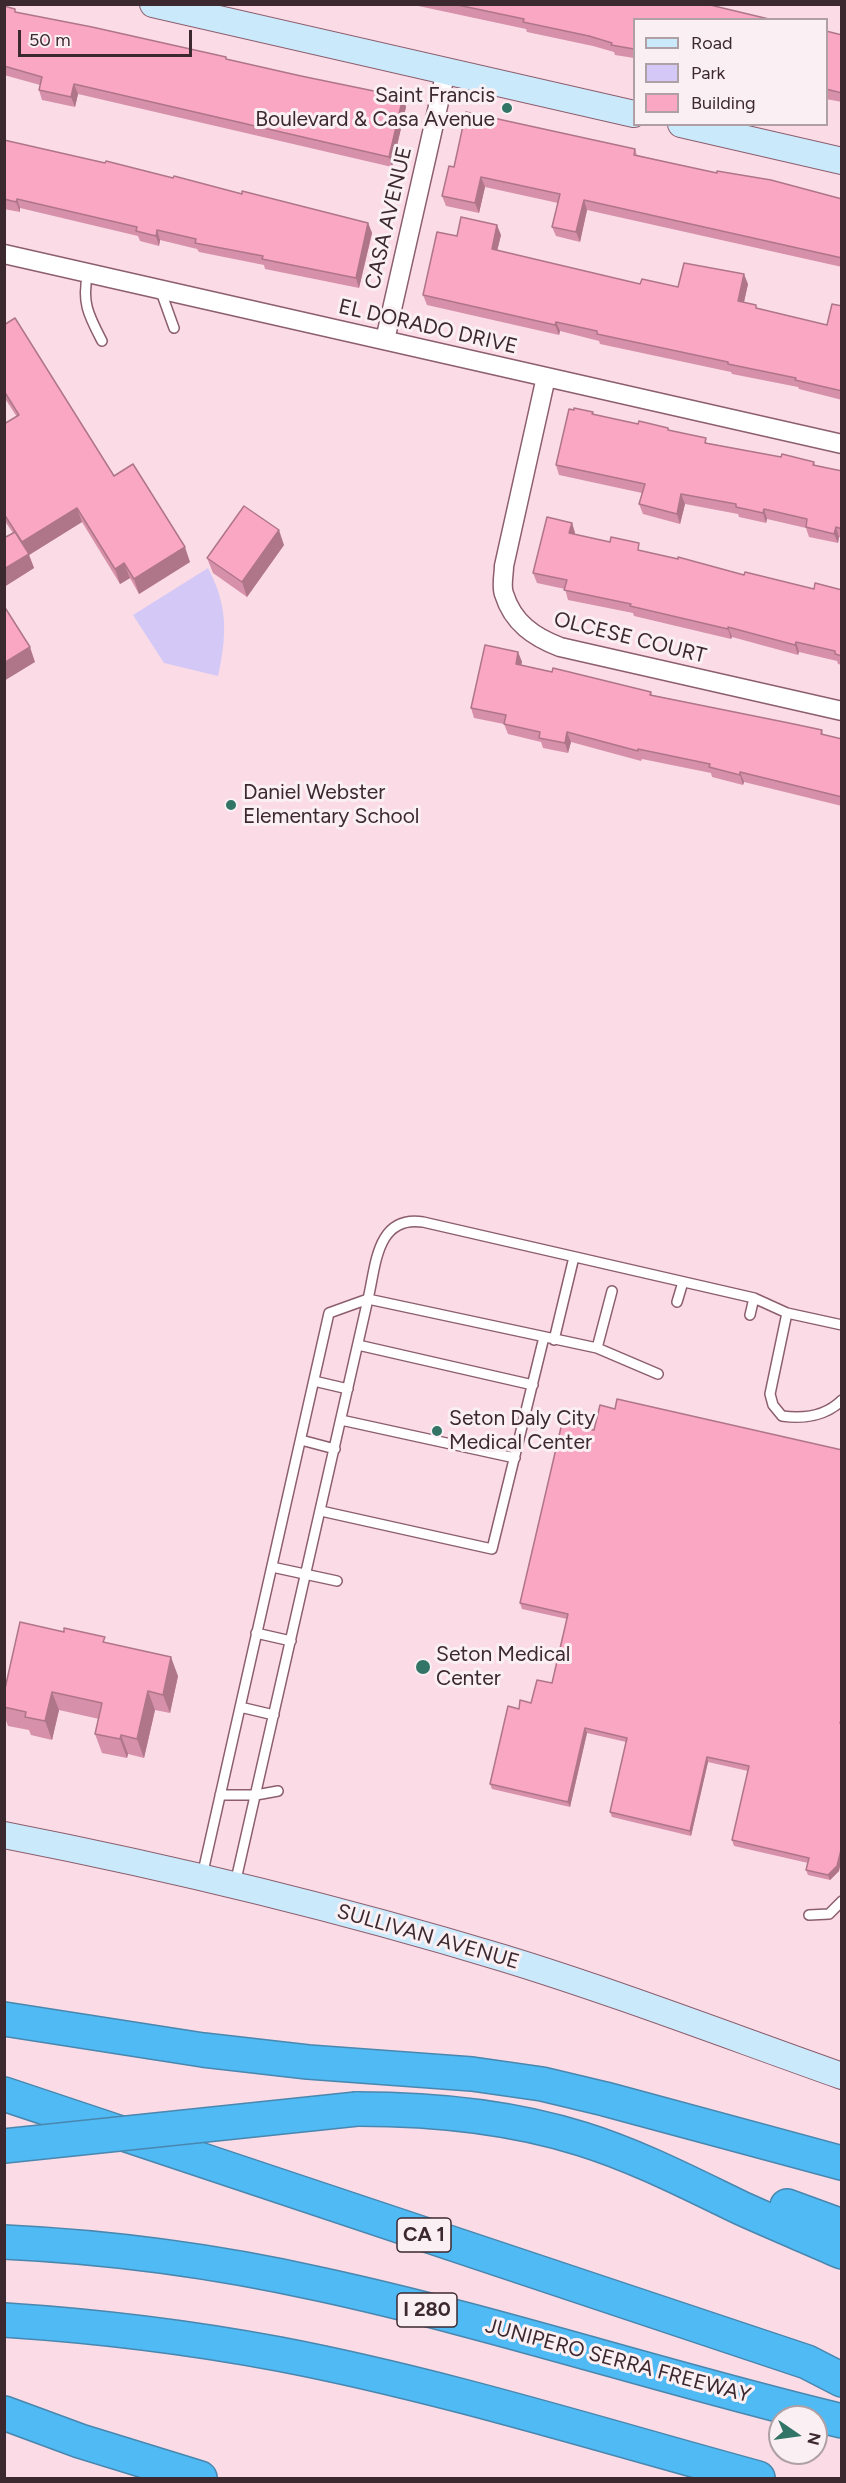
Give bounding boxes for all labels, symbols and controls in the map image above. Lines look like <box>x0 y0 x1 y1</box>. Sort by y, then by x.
scale bar <box>21 18 195 56</box>
legend <box>633 18 828 126</box>
text: 50 m <box>29 29 71 51</box>
text: Road <box>691 32 732 54</box>
text: Park <box>691 62 725 84</box>
place label: Saint Francis Boulevard & Casa Avenue <box>255 83 495 133</box>
text: Building <box>691 92 756 114</box>
marker: Saint Francis Boulevard & Casa Avenue <box>500 101 514 115</box>
street label: CASA AVENUE <box>360 144 418 292</box>
street label: EL DORADO DRIVE <box>336 294 520 360</box>
street label: OLCESE COURT <box>551 607 709 669</box>
place label: Daniel Webster Elementary School <box>243 780 419 830</box>
marker: Daniel Webster Elementary School <box>224 798 238 812</box>
place label: Seton Daly City Medical Center <box>449 1406 595 1456</box>
marker: Seton Daly City Medical Center <box>430 1424 444 1438</box>
place label: Seton Medical Center <box>436 1642 570 1692</box>
marker: Seton Medical Center <box>414 1658 432 1676</box>
street label: SULLIVAN AVENUE <box>334 1899 522 1975</box>
road number: CA 1 <box>397 2218 451 2252</box>
road number: I 280 <box>397 2293 457 2327</box>
street label: JUNIPERO SERRA FREEWAY <box>483 2313 753 2409</box>
north arrow <box>768 2405 828 2465</box>
text: N <box>803 2431 825 2447</box>

